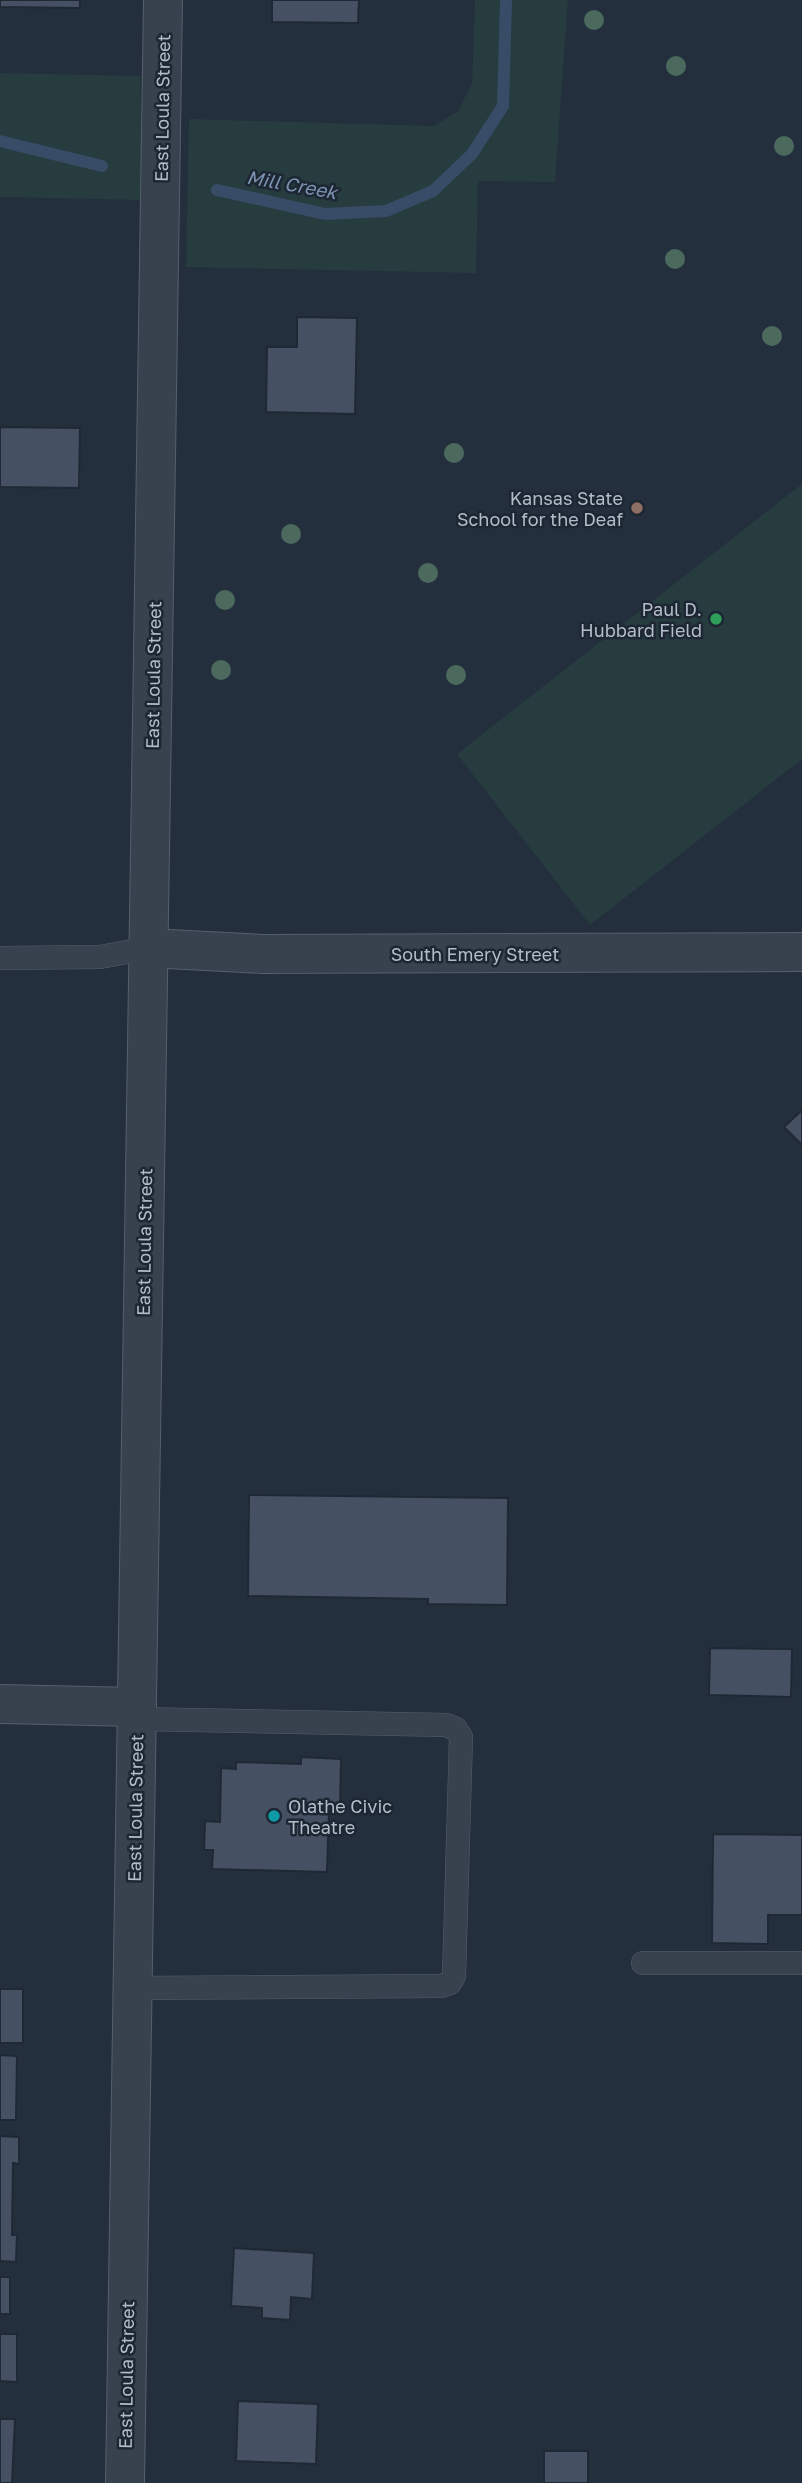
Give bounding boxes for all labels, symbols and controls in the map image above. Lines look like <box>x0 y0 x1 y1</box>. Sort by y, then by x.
street label: East Loula Street <box>150 34 174 182</box>
water label: Mill Creek <box>245 165 341 204</box>
place label: Kansas State School for the Deaf <box>457 487 623 530</box>
marker: Kansas State School for the Deaf <box>629 500 645 516</box>
place label: Paul D. Hubbard Field <box>580 598 702 641</box>
street label: East Loula Street <box>141 601 165 749</box>
marker: Paul D. Hubbard Field <box>708 611 724 627</box>
street label: South Emery Street <box>391 943 559 965</box>
street label: East Loula Street <box>132 1168 156 1316</box>
street label: East Loula Street <box>123 1734 147 1882</box>
place label: Olathe Civic Theatre <box>288 1795 392 1838</box>
marker: Olathe Civic Theatre <box>266 1808 282 1824</box>
street label: East Loula Street <box>114 2301 138 2449</box>

